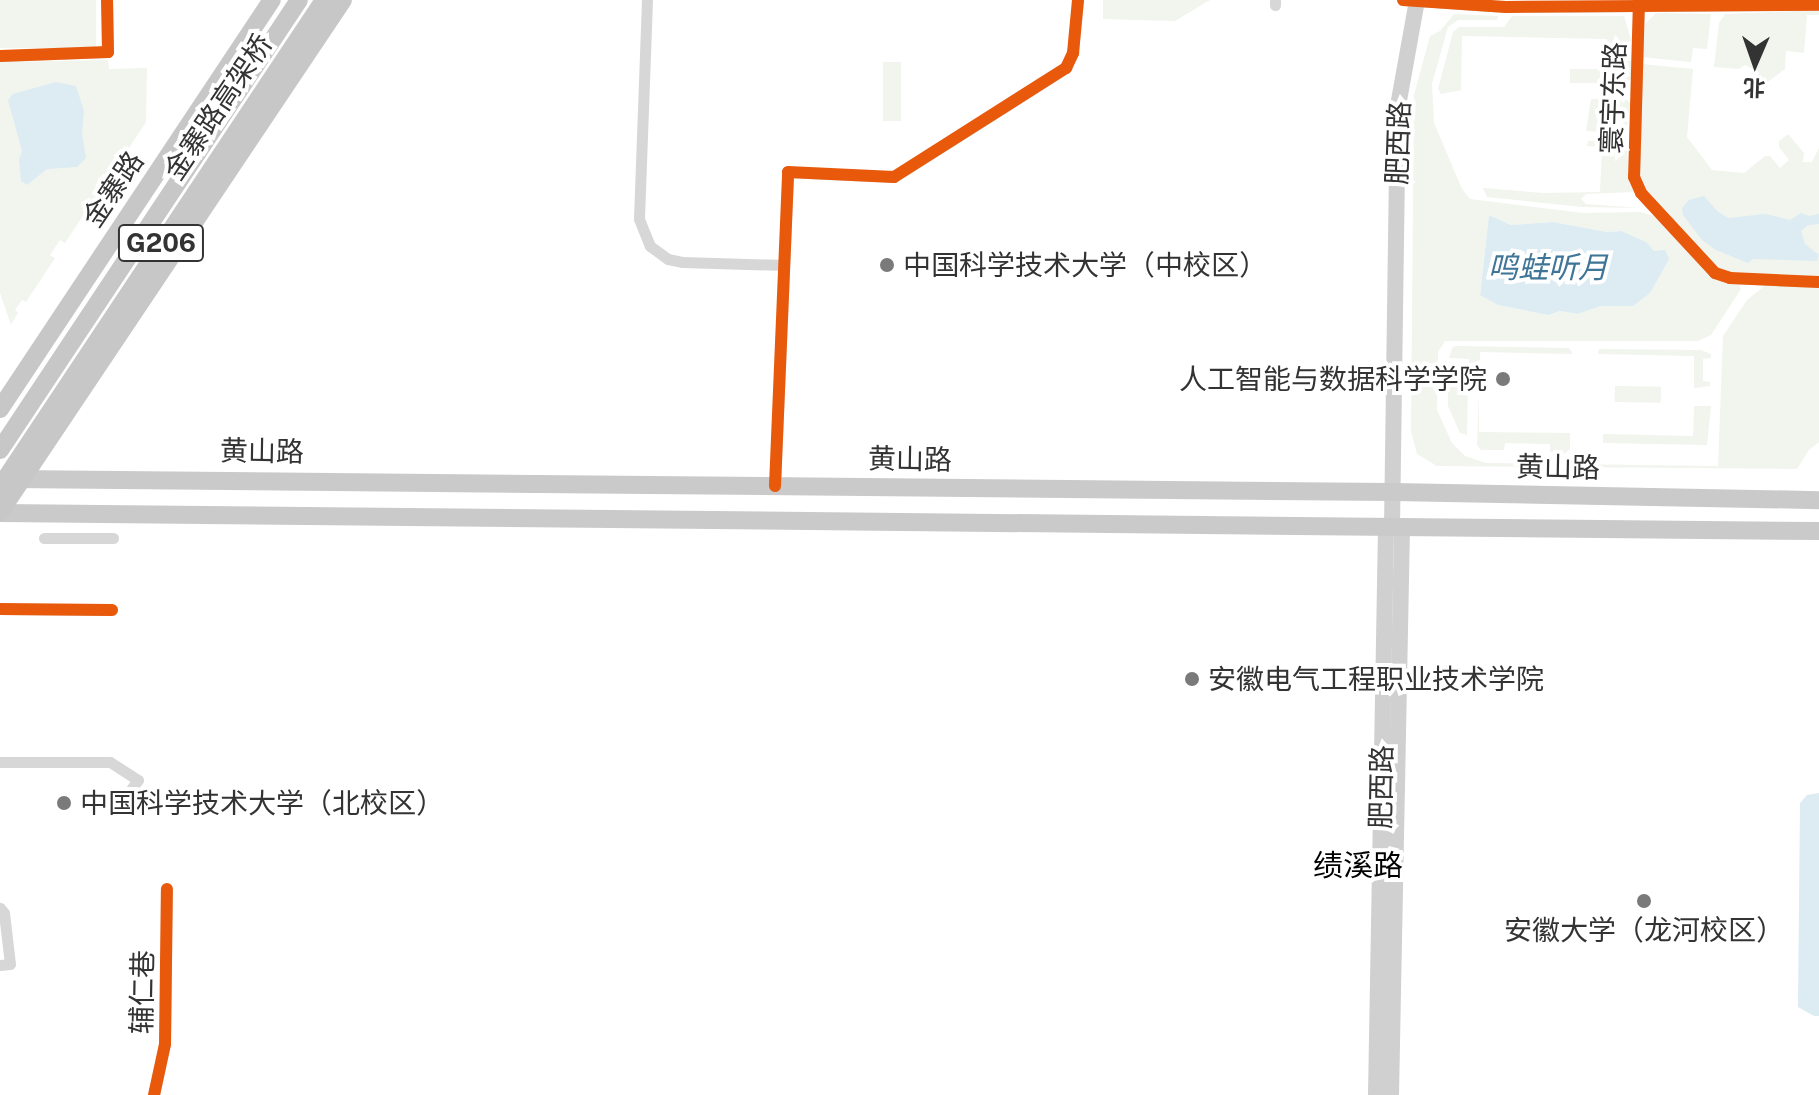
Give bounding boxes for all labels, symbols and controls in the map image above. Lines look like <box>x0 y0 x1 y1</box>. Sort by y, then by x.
north arrow <box>1715 24 1795 104</box>
street label: 金寨路高架桥 <box>157 28 279 186</box>
street label: 寰宇东路 <box>1594 41 1632 155</box>
text: 北 <box>1743 75 1766 101</box>
street label: 肥西路 <box>1380 100 1416 186</box>
street label: 金寨路 <box>76 145 150 233</box>
road number: G206 <box>117 221 205 265</box>
place label: 中国科学技术大学（中校区） <box>903 248 1267 282</box>
water label: 鸣蛙听月 <box>1488 249 1608 285</box>
marker: 中国科学技术大学（中校区） <box>878 256 896 274</box>
place label: 人工智能与数据科学学院 <box>1179 362 1487 396</box>
marker: 人工智能与数据科学学院 <box>1494 370 1512 388</box>
street label: 黄山路 <box>220 433 304 469</box>
street label: 黄山路 <box>868 441 952 477</box>
street label: 黄山路 <box>1516 449 1600 485</box>
place label: 安徽电气工程职业技术学院 <box>1208 662 1544 696</box>
marker: 安徽电气工程职业技术学院 <box>1183 670 1201 688</box>
street label: 肥西路 <box>1363 745 1399 829</box>
place label: 中国科学技术大学（北校区） <box>80 786 444 820</box>
marker: 中国科学技术大学（北校区） <box>55 794 73 812</box>
district label: 绩溪路 <box>1313 847 1403 883</box>
marker: 安徽大学（龙河校区） <box>1635 892 1653 910</box>
place label: 安徽大学（龙河校区） <box>1504 913 1784 947</box>
street label: 辅仁巷 <box>124 950 160 1034</box>

